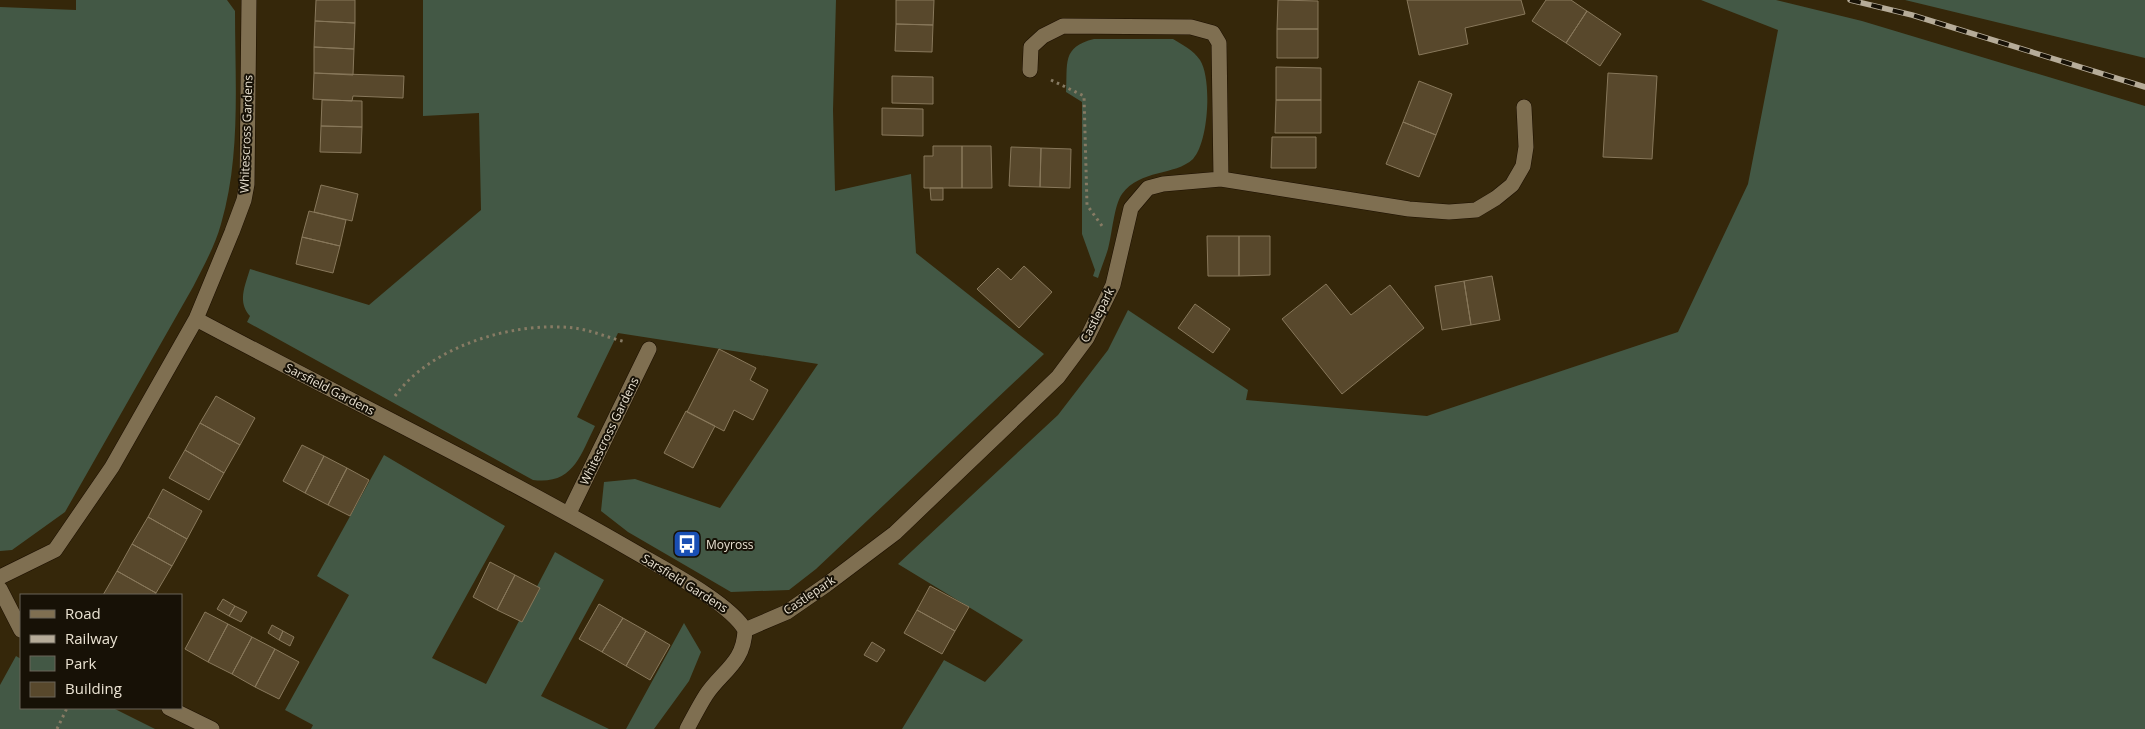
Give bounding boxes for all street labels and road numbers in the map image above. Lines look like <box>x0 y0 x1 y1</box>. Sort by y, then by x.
street label: Whitescross Gardens <box>235 74 257 193</box>
street label: Castlepark <box>1076 284 1118 345</box>
street label: Sarsfield Gardens <box>282 359 378 419</box>
street label: Whitescross Gardens <box>575 374 643 488</box>
street label: Sarsfield Gardens <box>639 550 732 616</box>
street label: Castlepark <box>780 571 839 619</box>

